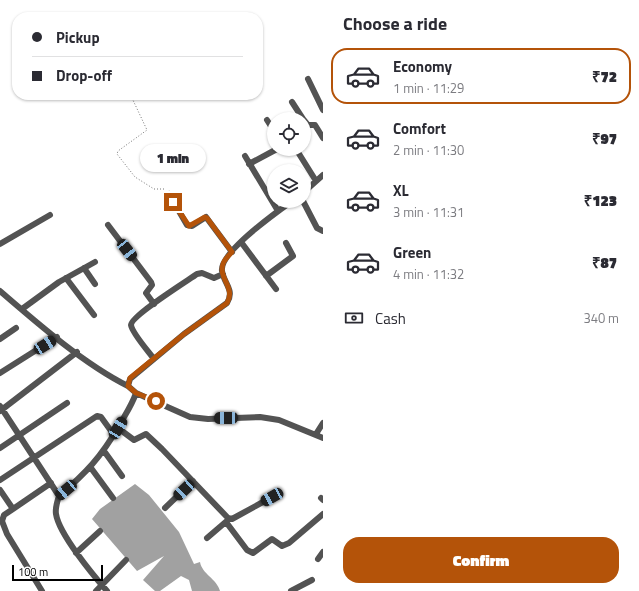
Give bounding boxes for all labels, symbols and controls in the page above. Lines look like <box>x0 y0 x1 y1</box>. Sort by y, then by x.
text: Choose a ride <box>343 10 447 37</box>
text: Pickup <box>56 26 100 49</box>
text: Economy <box>393 55 452 78</box>
icon: car <box>345 58 381 94</box>
text: Drop-off <box>56 64 112 87</box>
text: ₹72 <box>592 65 617 88</box>
text: 1 min · 11:29 <box>393 78 464 98</box>
map controls <box>267 112 311 208</box>
button: locate <box>267 112 311 156</box>
text: Comfort <box>393 117 446 140</box>
icon: car <box>345 120 381 156</box>
text: ₹97 <box>592 127 617 150</box>
text: 2 min · 11:30 <box>393 140 464 160</box>
callout: 1 min <box>140 144 206 172</box>
text: 1 min <box>157 148 189 168</box>
button: layers <box>267 164 311 208</box>
text: XL <box>393 179 409 202</box>
icon: car <box>345 182 381 218</box>
text: ₹123 <box>584 189 617 212</box>
route end <box>164 193 182 211</box>
text: 3 min · 11:31 <box>393 202 464 222</box>
car <box>115 237 139 263</box>
text: Green <box>393 241 431 264</box>
icon: car <box>345 244 381 280</box>
text: ₹87 <box>592 251 617 274</box>
text: 4 min · 11:32 <box>393 264 464 284</box>
icon: cash <box>343 307 365 329</box>
text: Cash <box>375 307 406 330</box>
text: 340 m <box>583 308 619 328</box>
car <box>32 334 58 356</box>
route start <box>147 392 165 410</box>
car <box>214 412 238 424</box>
car <box>107 415 129 441</box>
car <box>171 477 197 503</box>
car <box>53 478 79 502</box>
car <box>259 486 285 508</box>
button: Confirm <box>343 537 619 583</box>
scale bar <box>12 563 103 582</box>
text: 100 m <box>18 564 48 580</box>

